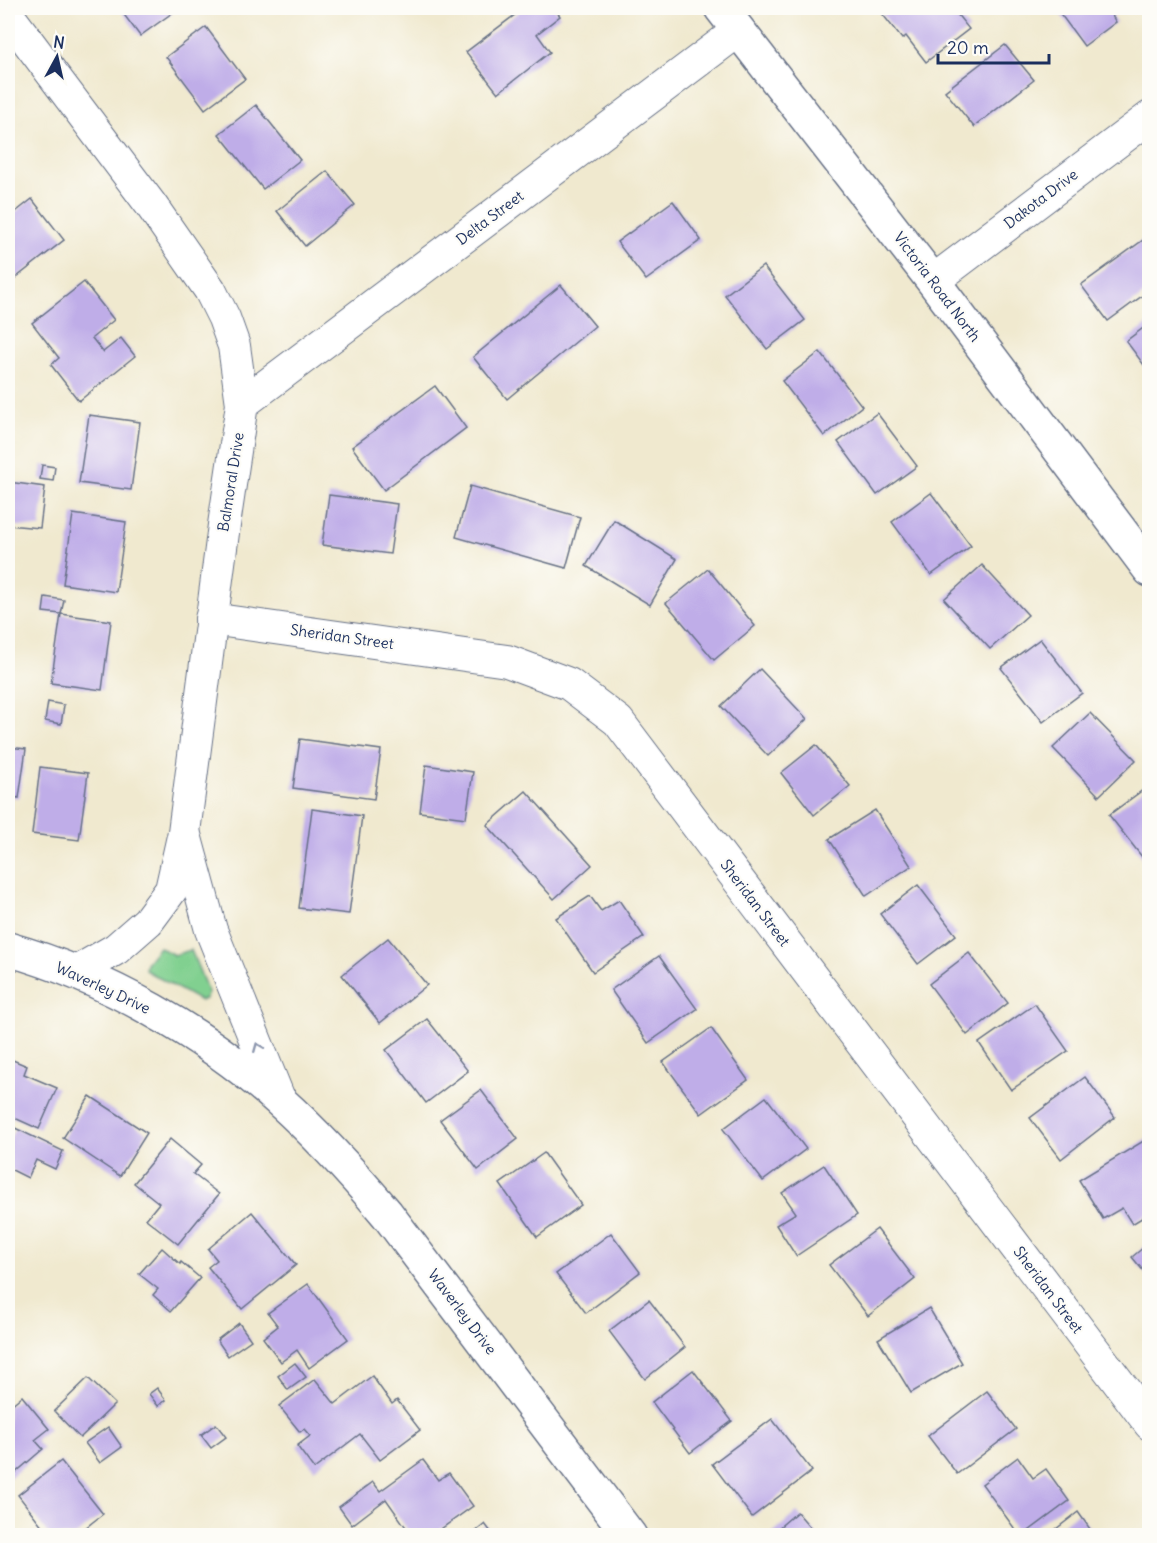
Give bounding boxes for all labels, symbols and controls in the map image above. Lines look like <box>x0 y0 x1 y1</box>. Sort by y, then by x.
north arrow <box>27 27 87 87</box>
scale bar <box>938 27 1049 65</box>
text: N <box>52 31 66 53</box>
text: 20 m <box>947 36 989 59</box>
street label: Dakota Drive <box>1000 165 1081 233</box>
street label: Delta Street <box>452 186 527 249</box>
street label: Victoria Road North <box>890 228 985 346</box>
street label: Balmoral Drive <box>213 431 248 533</box>
street label: Sheridan Street <box>289 620 395 653</box>
street label: Sheridan Street <box>716 855 794 950</box>
street label: Waverley Drive <box>53 957 154 1018</box>
one-way arrow <box>253 1042 265 1053</box>
street label: Sheridan Street <box>1009 1242 1087 1337</box>
street label: Waverley Drive <box>424 1265 501 1358</box>

